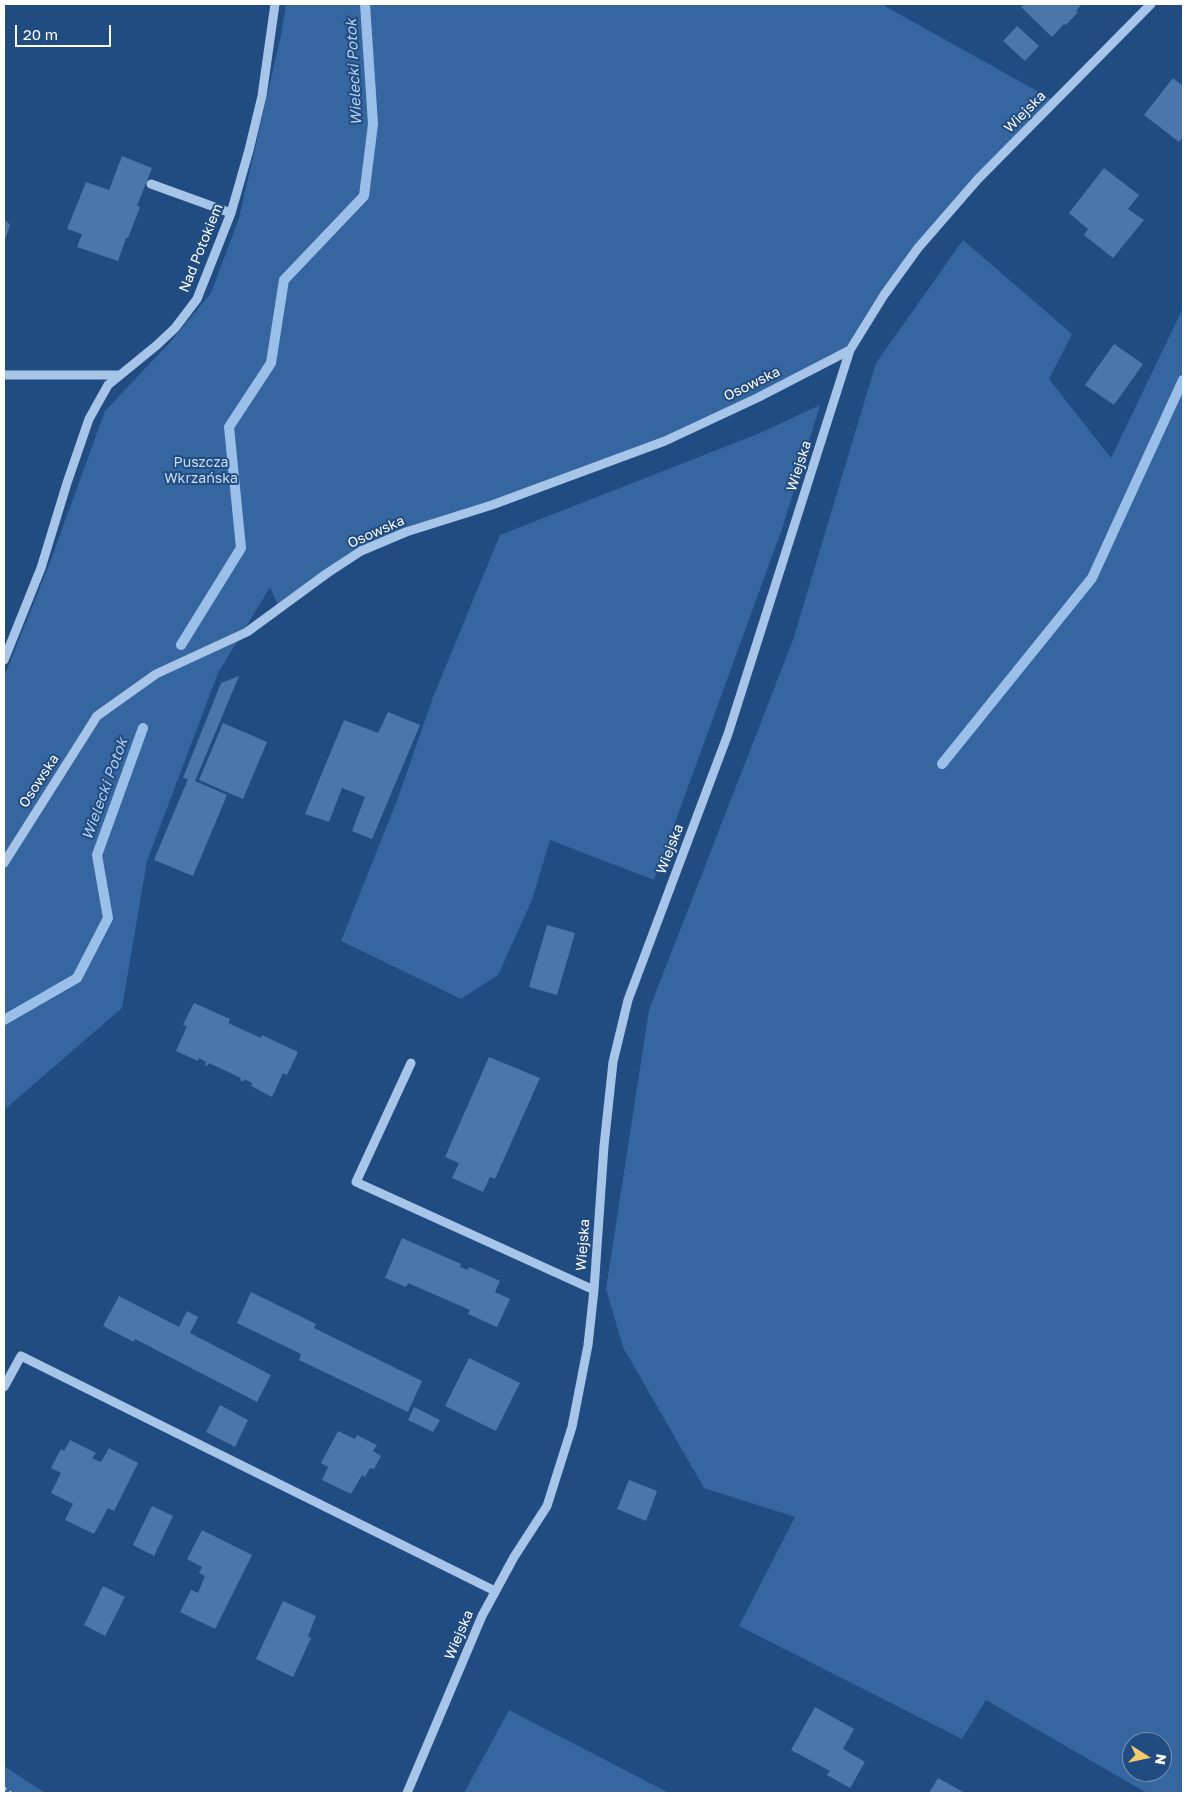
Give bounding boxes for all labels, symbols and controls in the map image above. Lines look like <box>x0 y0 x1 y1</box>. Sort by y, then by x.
scale bar <box>18 15 114 47</box>
water label: Wielecki Potok <box>342 18 366 126</box>
text: 20 m <box>23 25 58 43</box>
street label: Wiejska <box>1001 88 1049 136</box>
street label: Nad Potokiem <box>176 201 226 295</box>
street label: Osowska <box>721 363 783 405</box>
street label: Wiejska <box>783 439 815 493</box>
park label: Puszcza Wkrzańska <box>164 455 238 488</box>
street label: Osowska <box>345 512 407 552</box>
water label: Wielecki Potok <box>78 736 132 842</box>
street label: Osowska <box>15 751 63 811</box>
street label: Wiejska <box>653 822 687 876</box>
street label: Wiejska <box>573 1218 593 1272</box>
street label: Wiejska <box>441 1608 477 1662</box>
north arrow <box>1122 1732 1172 1782</box>
text: N <box>1152 1753 1171 1766</box>

